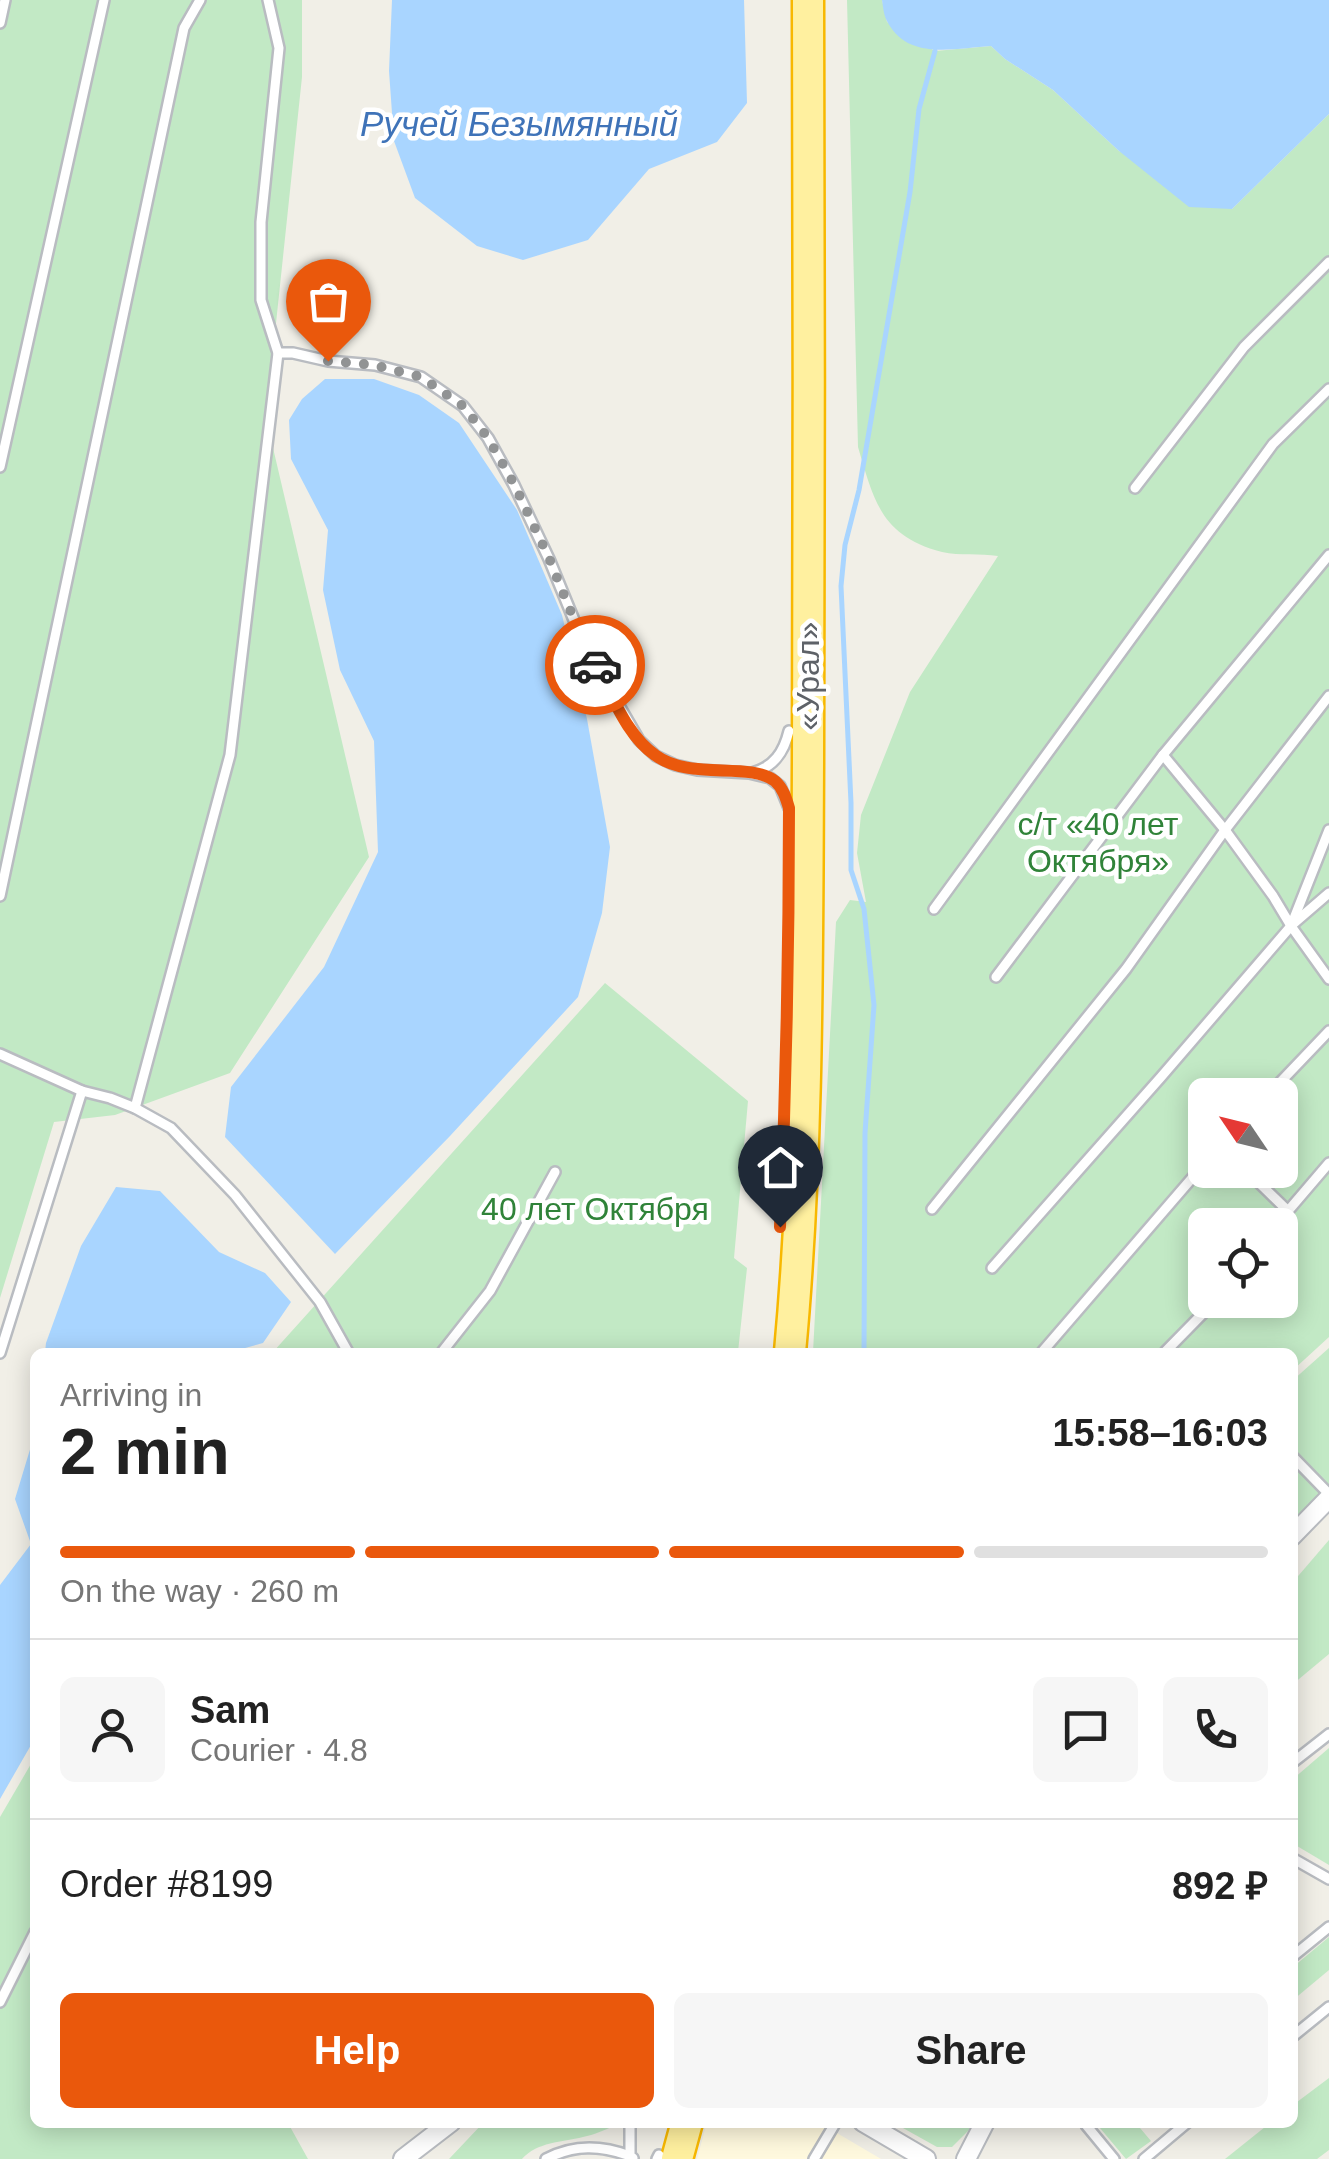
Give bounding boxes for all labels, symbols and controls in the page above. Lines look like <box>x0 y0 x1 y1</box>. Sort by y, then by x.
water label: Ручей Безымянный <box>360 104 678 143</box>
pin <box>286 259 371 362</box>
icon: bag <box>301 274 356 329</box>
courier <box>545 615 645 715</box>
street label: «Урал» <box>790 622 826 730</box>
icon: car <box>568 638 623 693</box>
park label: с/т «40 лет Октября» <box>1018 806 1179 879</box>
north arrow <box>1188 1078 1298 1188</box>
map controls <box>1188 1078 1298 1318</box>
pin <box>738 1125 823 1228</box>
icon: home <box>753 1140 808 1195</box>
park label: 40 лет Октября <box>481 1191 709 1227</box>
button: locate <box>1188 1208 1298 1318</box>
text: Arriving in <box>60 1377 202 1413</box>
text: 15:58–16:03 <box>1052 1412 1268 1454</box>
text: 2 min <box>60 1415 230 1488</box>
text: On the way · 260 m <box>60 1573 339 1609</box>
button: person <box>60 1677 165 1782</box>
button: chat <box>1033 1677 1138 1782</box>
button: phone <box>1163 1677 1268 1782</box>
text: Sam <box>190 1689 270 1731</box>
text: Courier · 4.8 <box>190 1732 368 1768</box>
text: Order #8199 <box>60 1863 273 1905</box>
text: 892 ₽ <box>1172 1865 1268 1907</box>
button: Help <box>60 1993 654 2108</box>
button: Share <box>674 1993 1268 2108</box>

